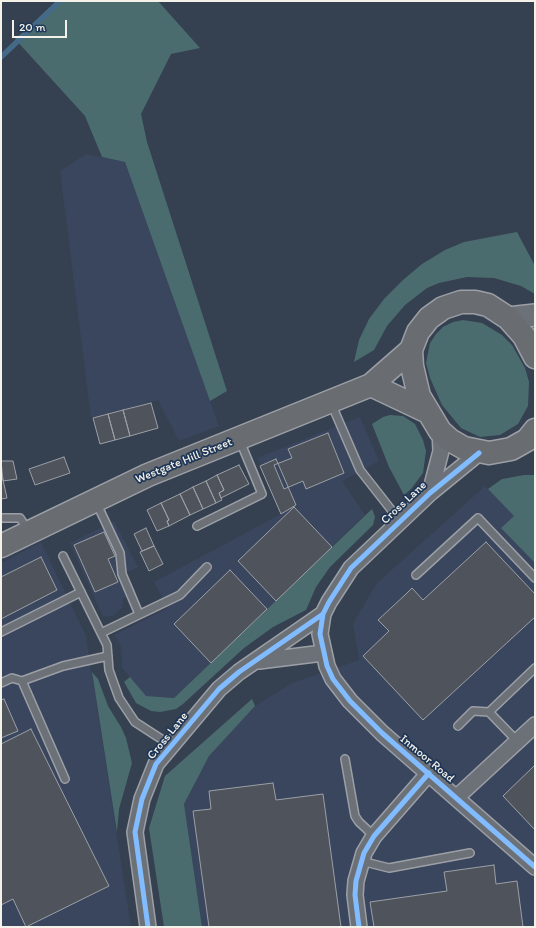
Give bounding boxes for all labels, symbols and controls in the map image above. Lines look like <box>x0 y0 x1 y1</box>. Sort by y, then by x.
scale bar <box>14 12 69 38</box>
text: 20 m <box>19 20 46 34</box>
street label: Westgate Hill Street <box>134 435 234 487</box>
street label: Cross Lane <box>378 478 430 528</box>
street label: Cross Lane <box>145 709 191 763</box>
street label: Inmoor Road <box>397 732 457 786</box>

